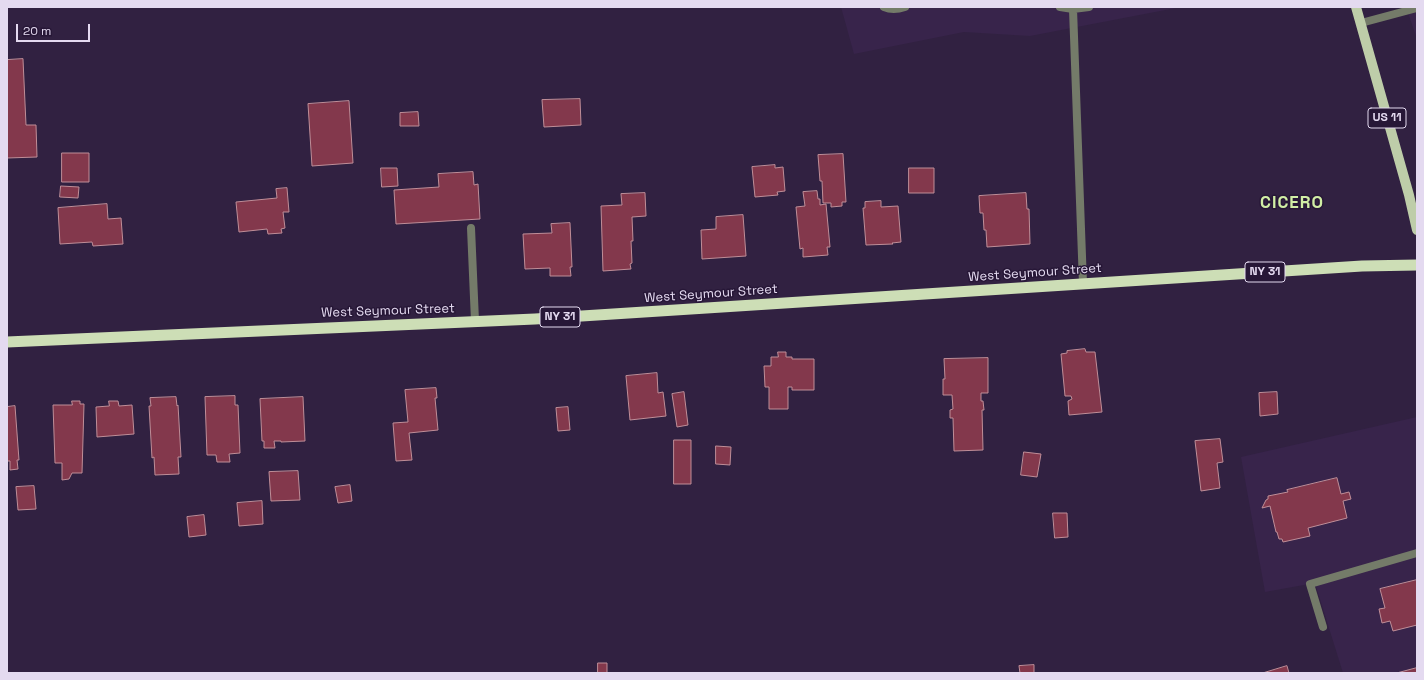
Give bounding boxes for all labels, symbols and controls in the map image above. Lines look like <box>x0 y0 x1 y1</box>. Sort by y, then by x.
scale bar <box>18 16 92 42</box>
text: 20 m <box>23 23 51 39</box>
road number: US 11 <box>1368 108 1406 128</box>
district label: CICERO <box>1260 193 1324 213</box>
street label: West Seymour Street <box>968 261 1102 285</box>
road number: NY 31 <box>1245 262 1285 282</box>
street label: West Seymour Street <box>644 282 778 306</box>
street label: West Seymour Street <box>321 301 455 321</box>
road number: NY 31 <box>540 307 580 327</box>

